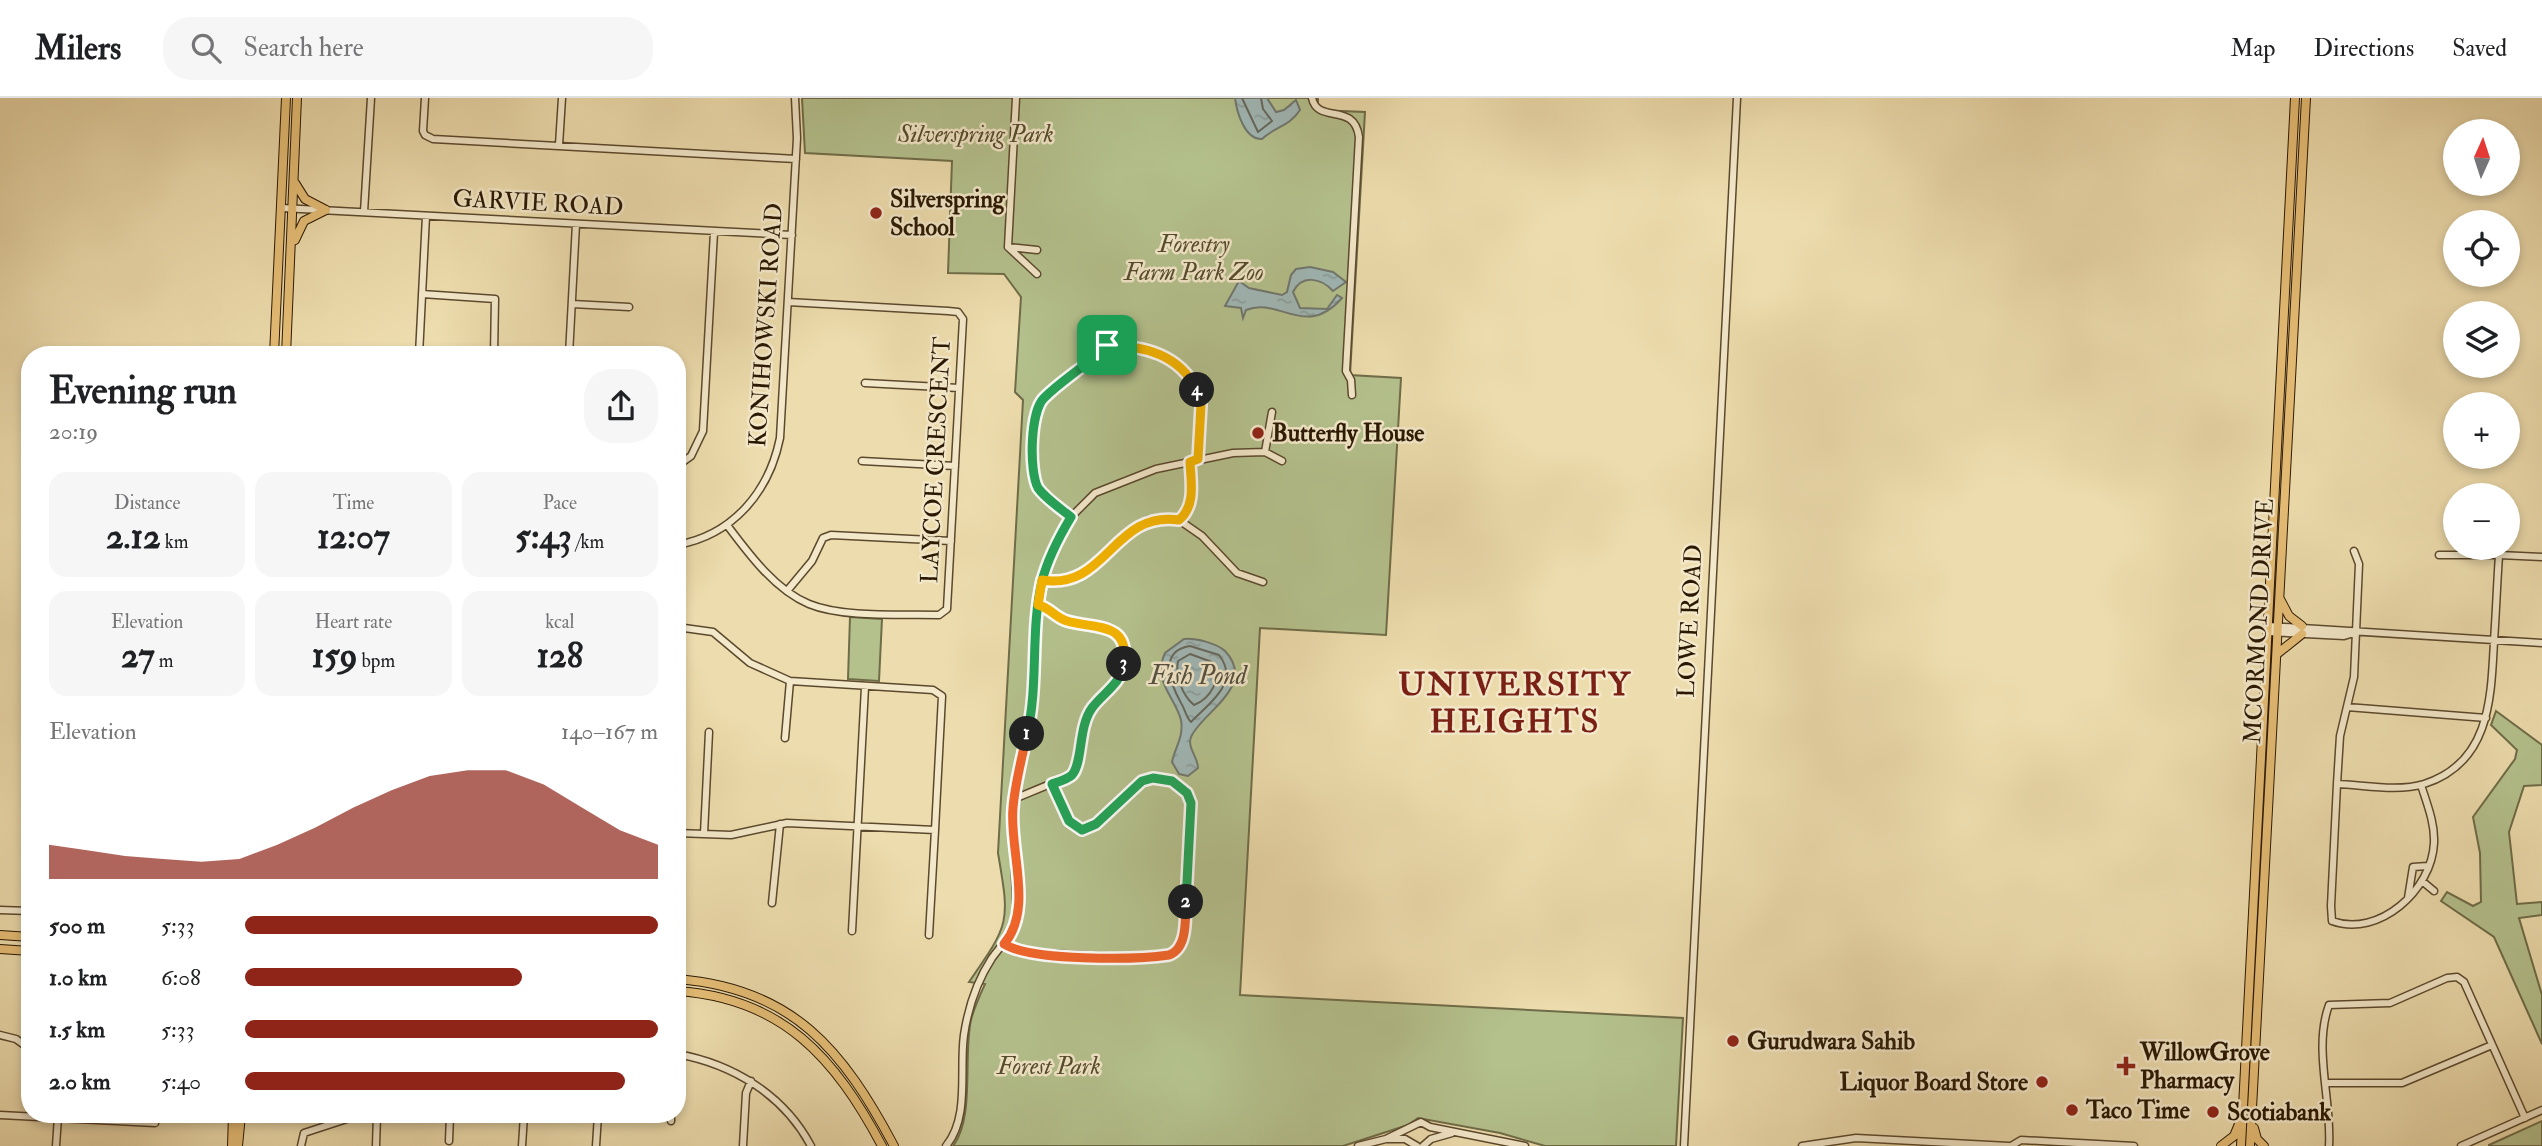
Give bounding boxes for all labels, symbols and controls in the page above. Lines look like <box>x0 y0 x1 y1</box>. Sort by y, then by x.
search box <box>163 17 653 80</box>
text: Milers <box>35 28 121 69</box>
icon: search <box>187 29 225 67</box>
text: Search here <box>243 32 364 64</box>
text: Map <box>2230 33 2275 64</box>
text: Directions <box>2313 33 2414 64</box>
text: Saved <box>2452 33 2507 64</box>
park label: Silverspring Park <box>897 119 1054 150</box>
north arrow <box>2443 119 2520 196</box>
map controls <box>2443 119 2520 560</box>
street label: GARVIE ROAD <box>452 183 624 223</box>
place label: Silverspring School <box>890 184 1006 243</box>
street label: KONIHOWSKI ROAD <box>742 202 790 448</box>
marker: Silverspring School <box>868 205 884 221</box>
button: locate <box>2443 210 2520 287</box>
park label: Forestry Farm Park Zoo <box>1123 229 1264 288</box>
button: layers <box>2443 301 2520 378</box>
pin <box>1077 315 1137 375</box>
icon: arrive <box>1088 326 1126 364</box>
street label: LAYCOE CRESCENT <box>914 336 958 584</box>
text: Evening run <box>49 367 237 415</box>
button: share <box>584 369 658 443</box>
pin: 4 <box>1180 372 1214 408</box>
text: 4 <box>1191 377 1202 401</box>
button: + <box>2443 392 2520 469</box>
text: 20:19 <box>49 417 98 446</box>
place label: Butterfly House <box>1272 418 1424 449</box>
marker: Butterfly House <box>1250 425 1266 441</box>
button: − <box>2443 483 2520 560</box>
text: Distance <box>114 491 180 515</box>
text: Time <box>333 491 374 515</box>
text: Pace <box>543 491 577 515</box>
street label: MCORMOND DRIVE <box>2237 498 2281 744</box>
text: 2.12 <box>106 515 161 559</box>
text: 12:07 <box>317 515 390 559</box>
text: 5:43 <box>515 515 572 559</box>
text: km <box>161 530 188 554</box>
text: /km <box>572 530 604 554</box>
street label: LOWE ROAD <box>1670 543 1710 699</box>
text: Elevation <box>111 610 183 634</box>
text: Heart rate <box>315 610 392 634</box>
text: kcal <box>545 610 574 634</box>
text: 27 <box>121 634 155 678</box>
text: 159 <box>312 634 358 678</box>
text: 128 <box>536 634 583 678</box>
pin: 3 <box>1106 646 1142 682</box>
text: m <box>155 649 173 673</box>
text: bpm <box>358 649 395 673</box>
text: 3 <box>1120 651 1127 675</box>
water label: Fish Pond <box>1147 660 1249 692</box>
district label: UNIVERSITY HEIGHTS <box>1398 665 1632 742</box>
pin: 1 <box>1010 716 1044 752</box>
text: Elevation <box>49 717 137 746</box>
text: 140–167 m <box>561 717 658 746</box>
text: 1 <box>1023 721 1030 745</box>
pin: 2 <box>1168 884 1204 920</box>
text: 2 <box>1181 889 1190 913</box>
text: 500 m <box>49 911 105 940</box>
text: 5:33 <box>161 911 194 940</box>
text: 1.0 km <box>49 963 107 992</box>
text: 6:08 <box>161 963 201 992</box>
text: 1.5 km <box>49 1015 105 1044</box>
text: 5:33 <box>161 1015 194 1044</box>
place label: Gurudwara Sahib <box>1747 1026 1915 1057</box>
marker: Gurudwara Sahib <box>1725 1033 1741 1049</box>
place label: WillowGrove Pharmacy <box>2139 1037 2270 1096</box>
park label: Forest Park <box>996 1051 1101 1082</box>
marker: WillowGrove Pharmacy <box>2118 1058 2134 1074</box>
text: 2.0 km <box>49 1067 111 1096</box>
text: 5:40 <box>161 1067 201 1096</box>
place label: Liquor Board Store <box>1840 1067 2028 1098</box>
marker: Liquor Board Store <box>2034 1074 2050 1090</box>
place label: Taco Time <box>2085 1095 2190 1126</box>
place label: Scotiabank <box>2227 1097 2332 1128</box>
marker: Taco Time <box>2064 1102 2080 1118</box>
marker: Scotiabank <box>2205 1104 2221 1120</box>

